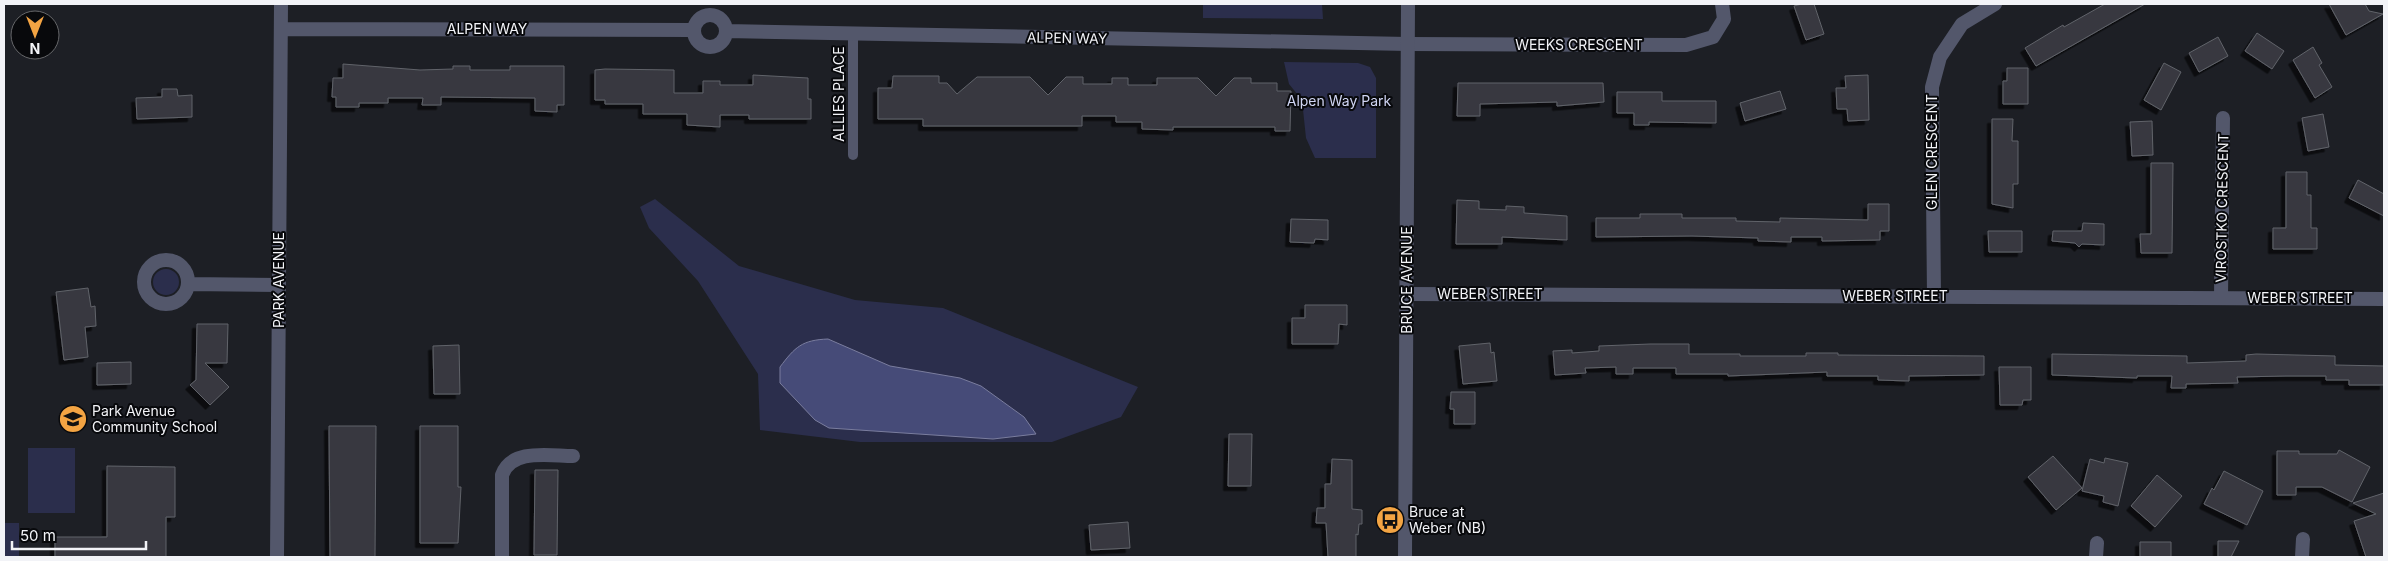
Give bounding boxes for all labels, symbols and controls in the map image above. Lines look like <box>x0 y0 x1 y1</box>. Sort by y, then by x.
north arrow <box>10 10 60 60</box>
street label: ALPEN WAY <box>447 20 528 37</box>
street label: ALPEN WAY <box>1027 28 1108 47</box>
street label: WEEKS CRESCENT <box>1515 36 1643 53</box>
text: N <box>30 40 40 57</box>
street label: ALLIES PLACE <box>830 46 847 142</box>
park label: Alpen Way Park <box>1287 92 1392 109</box>
street label: GLEN CRESCENT <box>1923 94 1940 210</box>
street label: VIROSTKO CRESCENT <box>2212 133 2231 283</box>
street label: BRUCE AVENUE <box>1398 226 1415 334</box>
street label: PARK AVENUE <box>270 232 287 328</box>
street label: WEBER STREET <box>1437 285 1543 302</box>
street label: WEBER STREET <box>1842 287 1948 304</box>
street label: WEBER STREET <box>2247 289 2353 306</box>
place label: Park Avenue Community School <box>92 402 217 435</box>
school or university icon: Park Avenue Community School <box>58 404 88 434</box>
place label: Bruce at Weber (NB) <box>1409 503 1486 536</box>
bus stop icon: Bruce at Weber (NB) <box>1375 505 1405 535</box>
scale bar <box>12 518 146 550</box>
text: 50 m <box>20 526 56 545</box>

